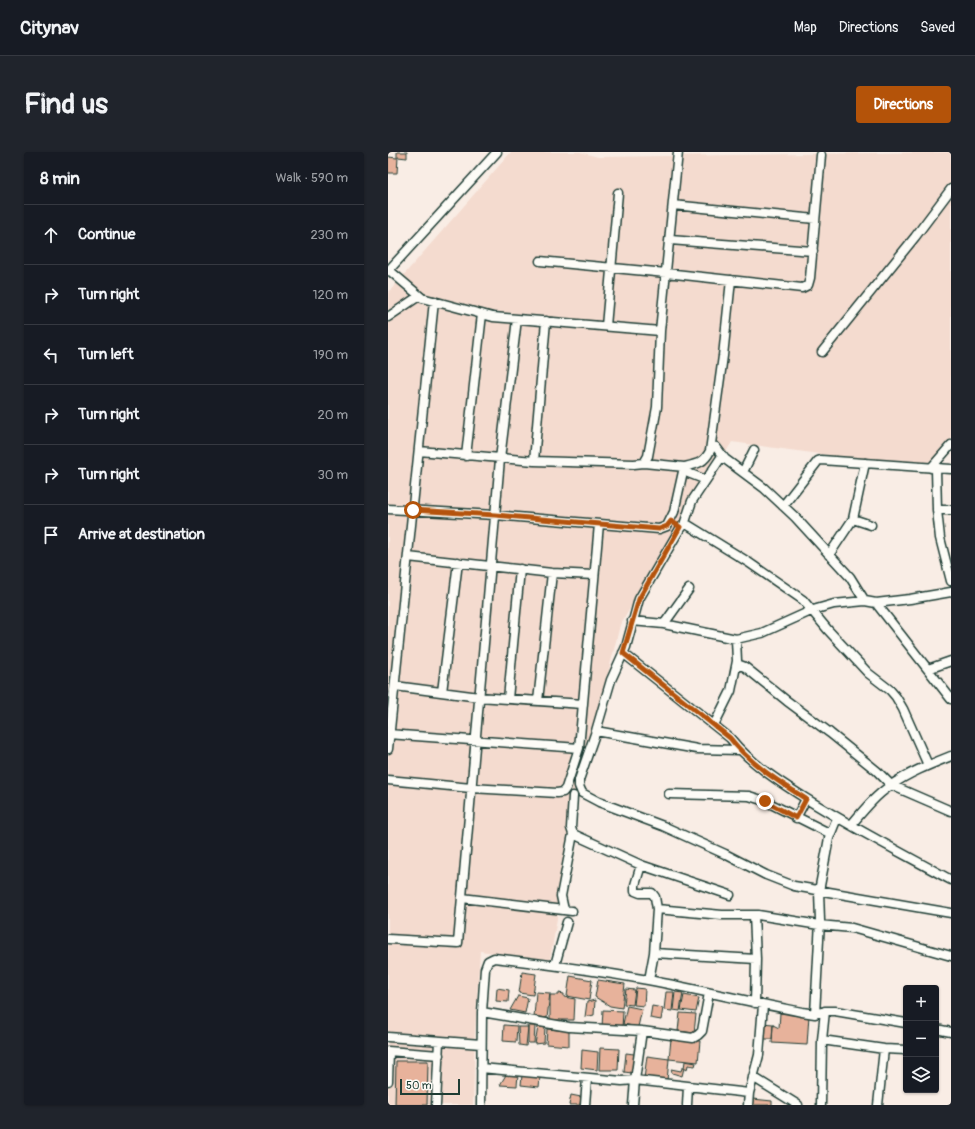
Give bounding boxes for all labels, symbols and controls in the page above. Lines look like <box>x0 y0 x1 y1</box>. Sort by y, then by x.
text: Citynav <box>20 16 79 40</box>
text: Map <box>794 19 817 36</box>
text: Directions <box>839 19 898 36</box>
text: Saved <box>920 19 955 36</box>
button: Directions <box>856 86 951 123</box>
text: Find us <box>24 87 108 122</box>
text: 8 min <box>40 168 80 189</box>
text: Walk · 590 m <box>276 170 348 186</box>
icon: ahead <box>40 224 62 246</box>
text: Continue <box>78 225 136 244</box>
text: 230 m <box>311 227 348 243</box>
icon: right <box>40 284 62 306</box>
text: Turn right <box>78 285 139 304</box>
text: 120 m <box>312 287 348 303</box>
icon: left <box>40 344 62 366</box>
text: Turn left <box>78 345 134 364</box>
text: 190 m <box>313 347 348 363</box>
icon: right <box>40 404 62 426</box>
text: Turn right <box>78 405 139 424</box>
text: 20 m <box>317 407 348 423</box>
icon: right <box>40 464 62 486</box>
text: Turn right <box>78 465 139 484</box>
text: 30 m <box>318 467 348 483</box>
route start <box>404 501 422 519</box>
icon: arrive <box>40 524 62 546</box>
text: Arrive at destination <box>78 525 205 544</box>
route end <box>756 792 774 810</box>
map controls <box>903 985 939 1093</box>
button: + <box>903 985 939 1021</box>
button: − <box>903 1021 939 1057</box>
button: layers <box>903 1057 939 1093</box>
scale bar <box>400 1077 460 1096</box>
text: 50 m <box>406 1079 432 1092</box>

